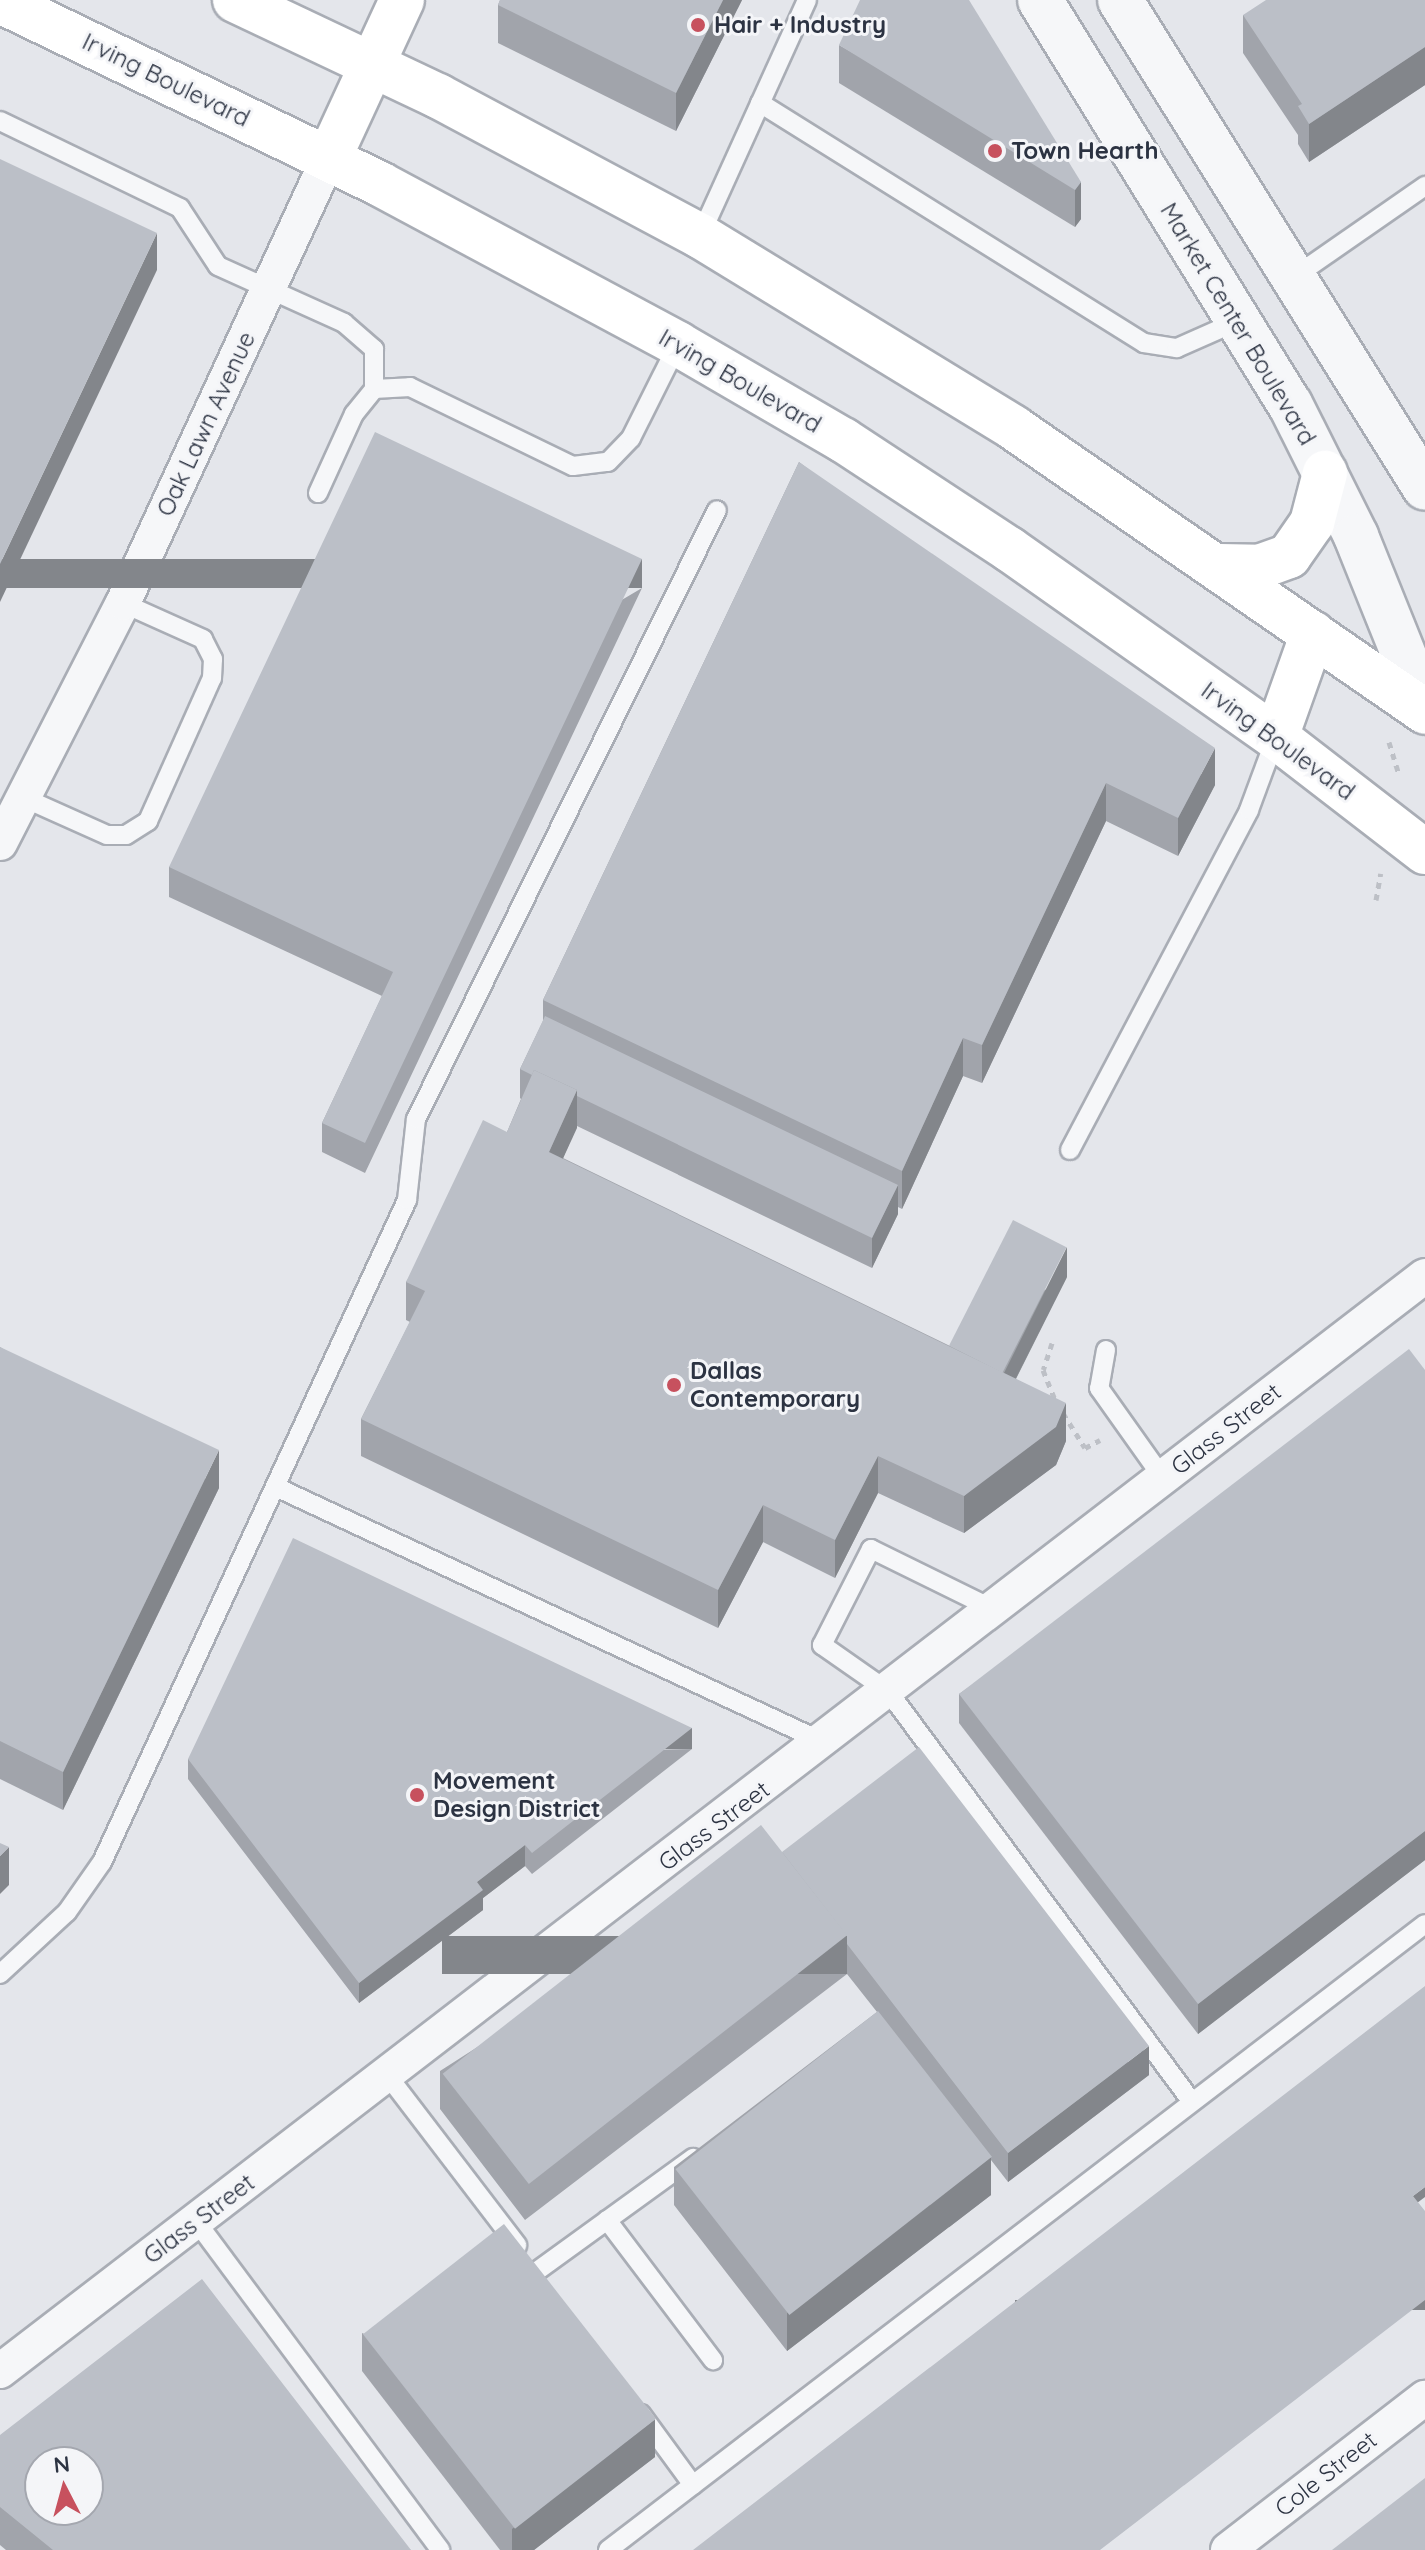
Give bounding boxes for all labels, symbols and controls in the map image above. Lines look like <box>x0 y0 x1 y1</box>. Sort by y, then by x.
place label: Hair + Industry <box>714 11 886 39</box>
marker: Hair + Industry <box>689 16 707 34</box>
street label: Irving Boulevard <box>78 27 254 133</box>
place label: Town Hearth <box>1011 137 1158 165</box>
marker: Town Hearth <box>986 142 1004 160</box>
street label: Market Center Boulevard <box>1154 198 1322 450</box>
street label: Irving Boulevard <box>654 323 826 439</box>
street label: Oak Lawn Avenue <box>151 327 261 521</box>
street label: Irving Boulevard <box>1196 676 1360 806</box>
place label: Dallas Contemporary <box>690 1357 860 1413</box>
marker: Dallas Contemporary <box>665 1376 683 1394</box>
street label: Glass Street <box>1165 1377 1287 1481</box>
place label: Movement Design District <box>433 1767 601 1823</box>
street label: Glass Street <box>653 1775 775 1877</box>
marker: Movement Design District <box>408 1786 426 1804</box>
street label: Glass Street <box>138 2168 260 2270</box>
street label: Cole Street <box>1269 2425 1383 2523</box>
north arrow <box>24 2446 104 2526</box>
text: N <box>52 2449 71 2479</box>

